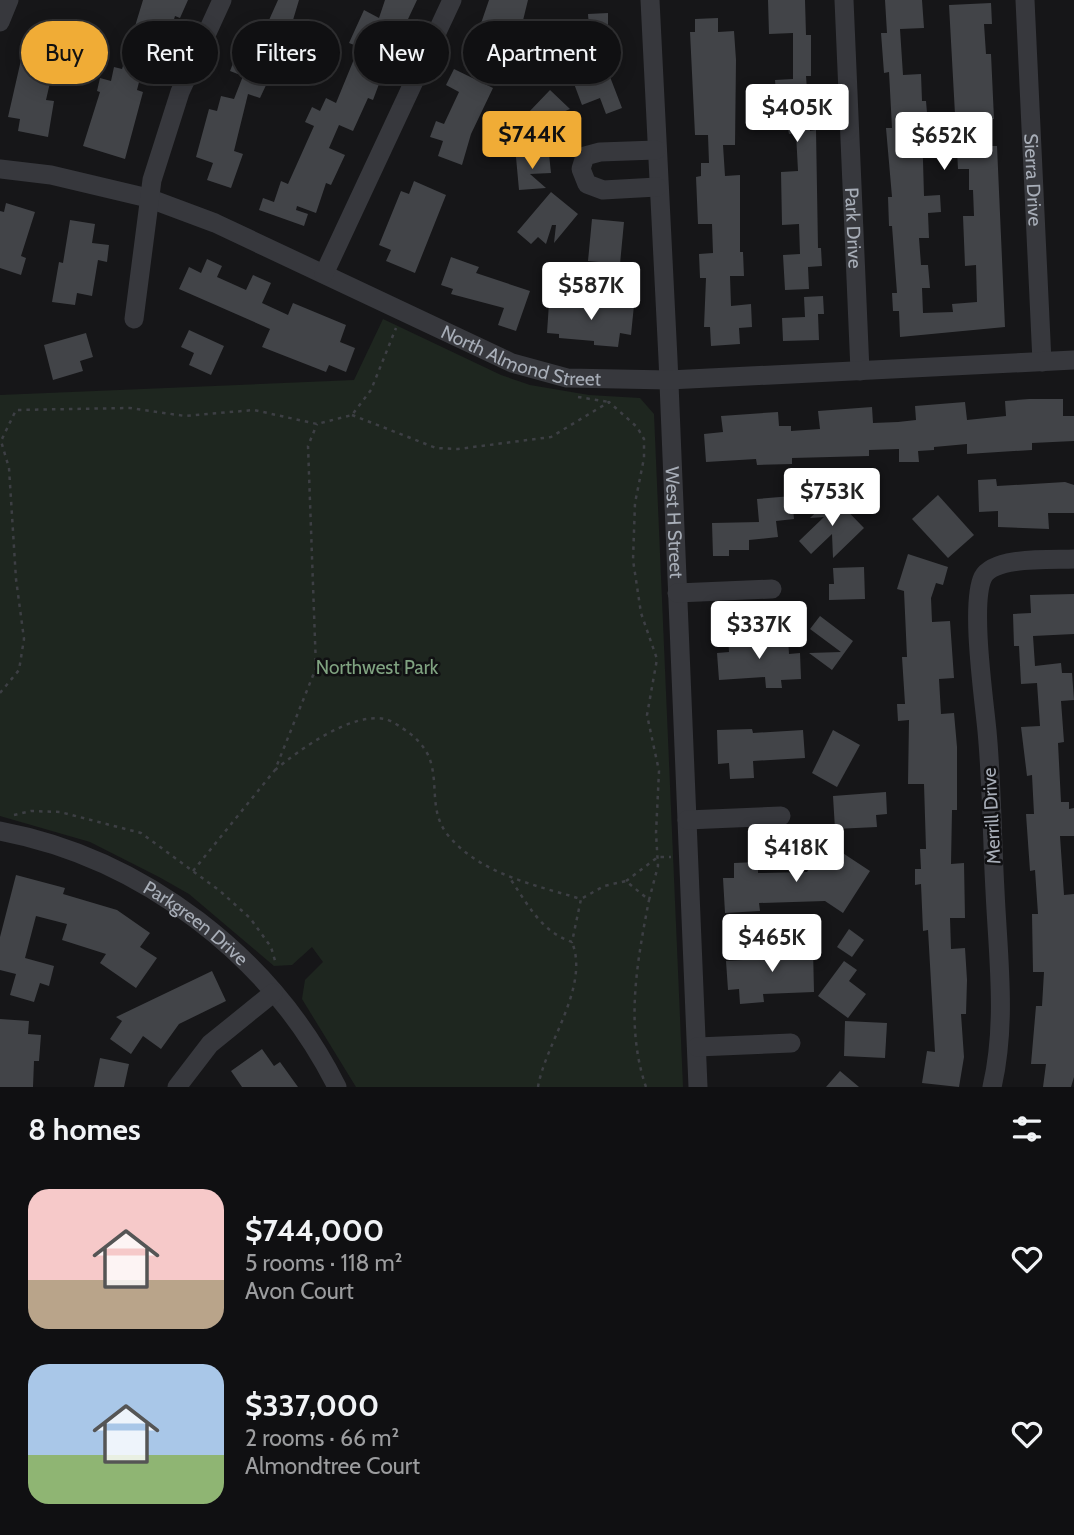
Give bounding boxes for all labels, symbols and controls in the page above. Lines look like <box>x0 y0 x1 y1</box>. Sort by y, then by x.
chip: Buy <box>21 21 108 84</box>
chip: Rent <box>122 21 218 84</box>
chip: Filters <box>232 21 340 84</box>
chip: New <box>354 21 449 84</box>
chip: Apartment <box>463 21 621 84</box>
pin: $405K <box>748 85 846 144</box>
text: $405K <box>762 93 832 121</box>
pin: $744K <box>483 111 581 171</box>
pin: $652K <box>895 113 993 172</box>
text: $744K <box>498 120 566 148</box>
text: $652K <box>911 121 977 149</box>
street label: Sierra Drive <box>1019 133 1047 227</box>
street label: Park Drive <box>840 187 867 269</box>
pin: $587K <box>542 262 640 322</box>
text: $587K <box>558 271 624 299</box>
street label: North Almond Street <box>437 320 602 391</box>
street label: West H Street <box>660 466 688 579</box>
pin: $753K <box>783 468 881 528</box>
text: $753K <box>800 477 864 505</box>
pin: $337K <box>710 602 808 661</box>
text: $337K <box>727 610 791 638</box>
park label: Northwest Park <box>316 656 439 679</box>
street label: Merrill Drive <box>977 767 1006 865</box>
pin: $418K <box>747 824 845 884</box>
text: $418K <box>764 833 828 861</box>
street label: Parkgreen Drive <box>139 876 253 971</box>
pin: $465K <box>723 914 821 974</box>
text: $465K <box>738 923 806 951</box>
icon: filters <box>1008 1110 1046 1148</box>
text: 8 homes <box>28 1111 141 1148</box>
text: $744,000 <box>245 1212 384 1249</box>
icon: home <box>84 1217 168 1301</box>
icon: heart <box>1008 1240 1046 1278</box>
text: 5 rooms · 118 m² <box>245 1249 402 1277</box>
text: Avon Court <box>245 1277 354 1305</box>
text: $337,000 <box>245 1387 379 1424</box>
icon: home <box>84 1392 168 1476</box>
icon: heart <box>1008 1415 1046 1453</box>
text: 2 rooms · 66 m² <box>245 1424 399 1452</box>
text: Almondtree Court <box>245 1452 420 1480</box>

